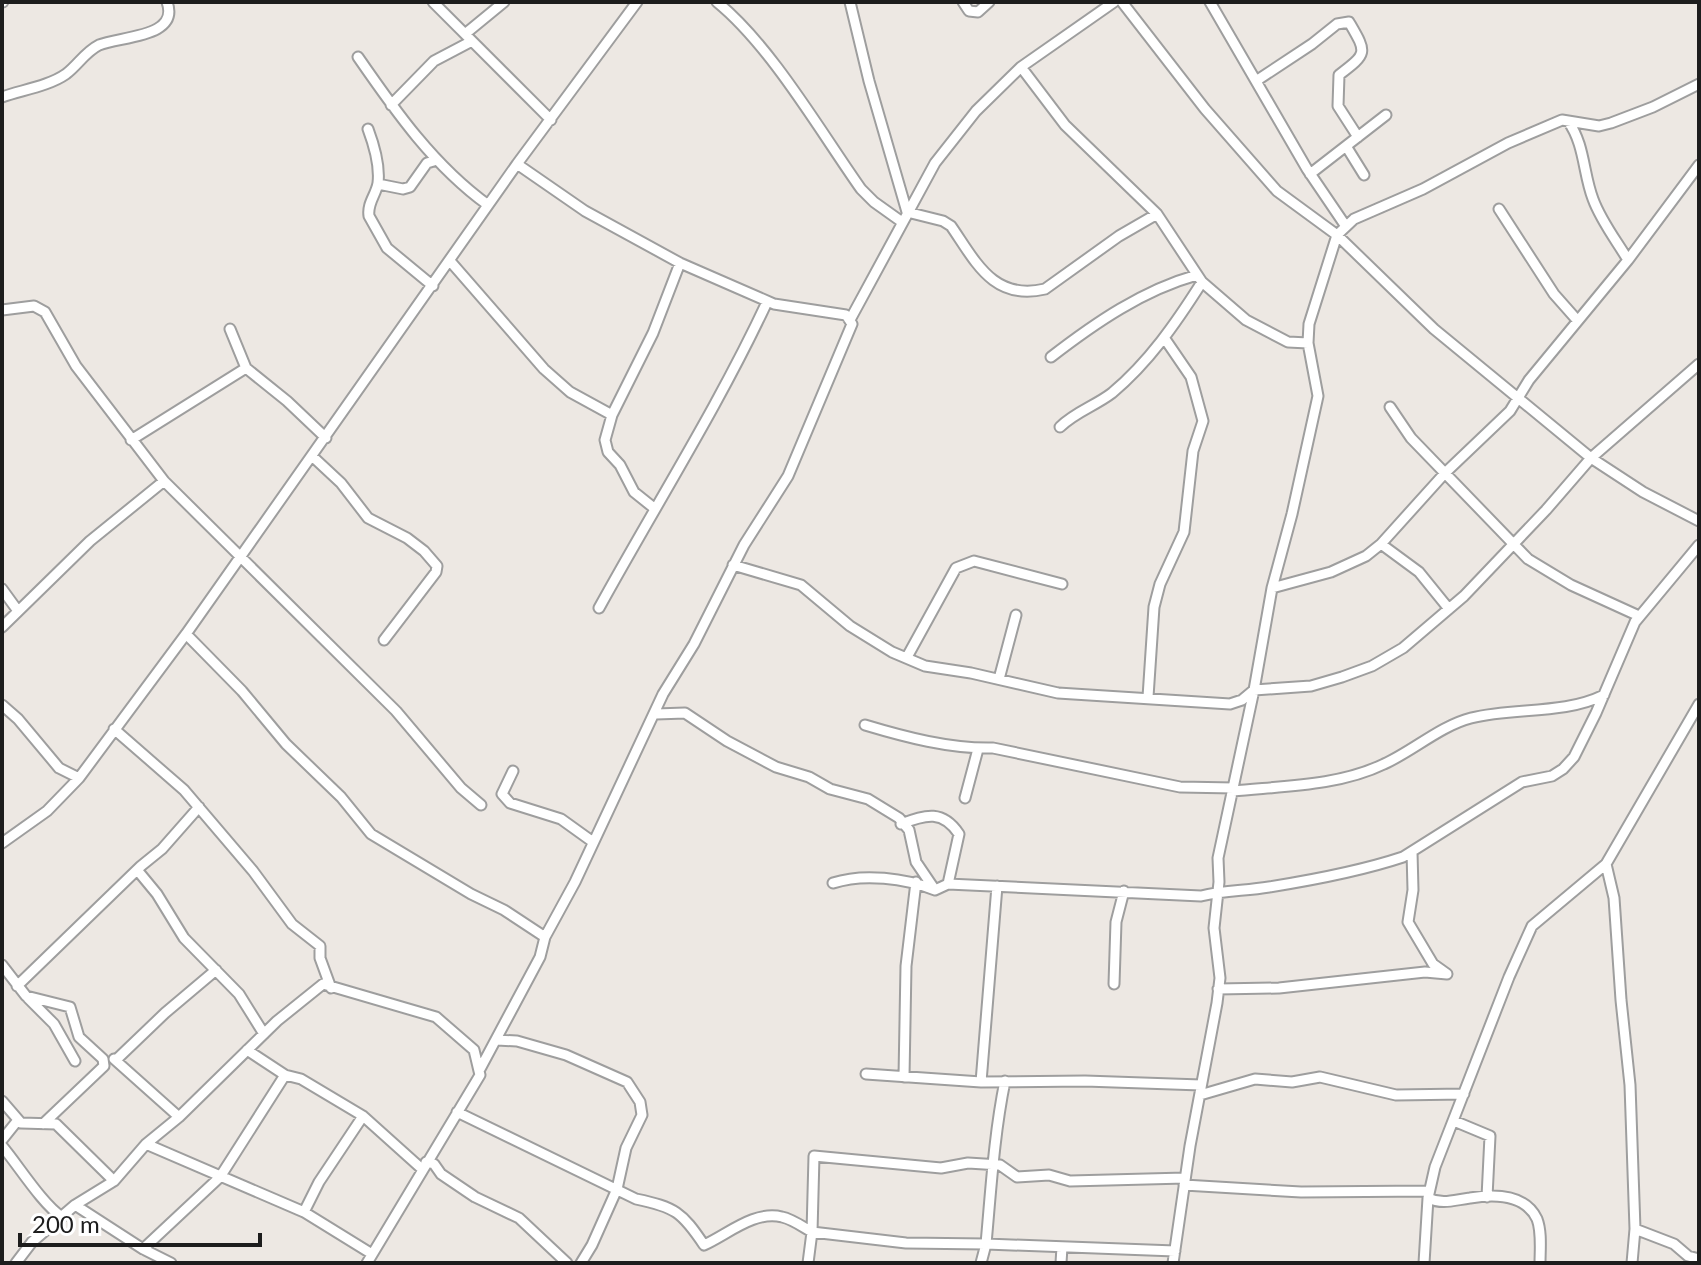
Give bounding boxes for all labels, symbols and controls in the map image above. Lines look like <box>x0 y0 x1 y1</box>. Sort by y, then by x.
scale bar <box>20 1197 260 1247</box>
text: 200 m <box>32 1209 100 1238</box>

